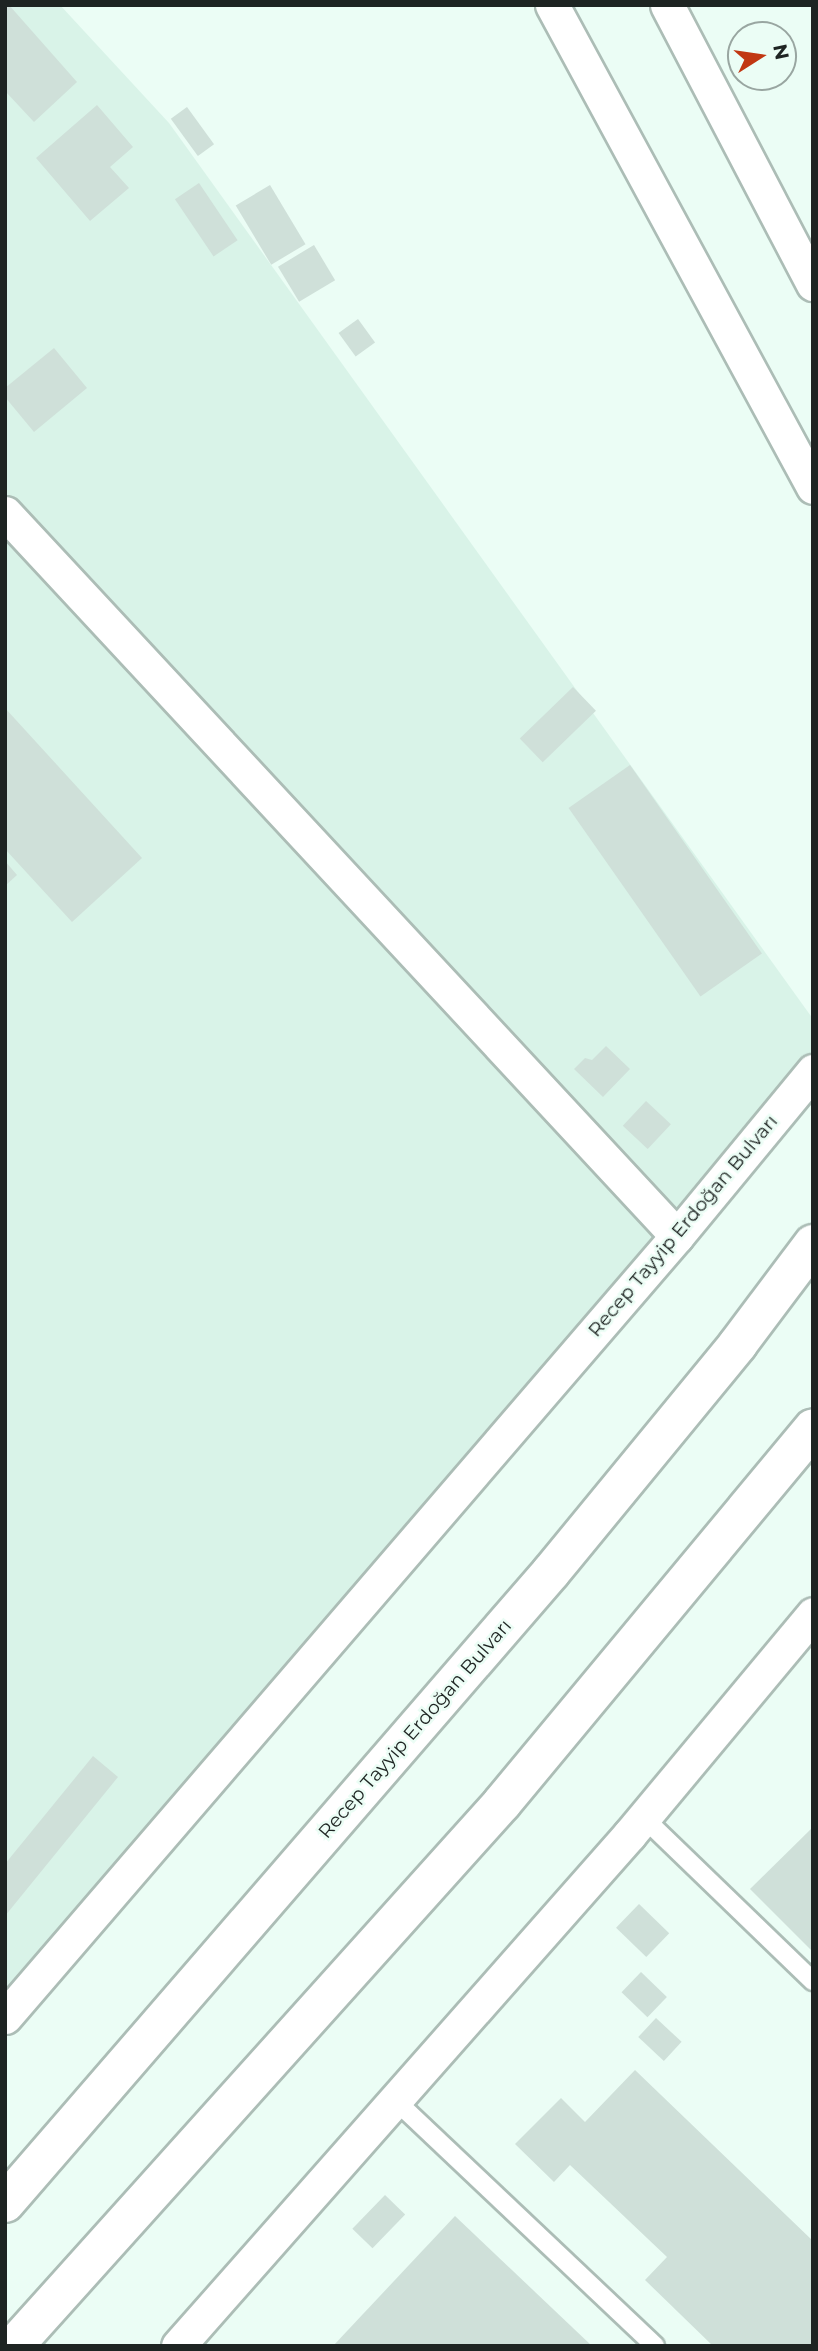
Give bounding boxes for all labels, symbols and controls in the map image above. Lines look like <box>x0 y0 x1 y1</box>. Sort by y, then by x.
north arrow <box>727 21 797 91</box>
text: N <box>768 42 794 62</box>
street label: Recep Tayyip Erdoğan Bulvarı <box>583 1110 783 1342</box>
street label: Recep Tayyip Erdoğan Bulvarı <box>314 1615 516 1843</box>

